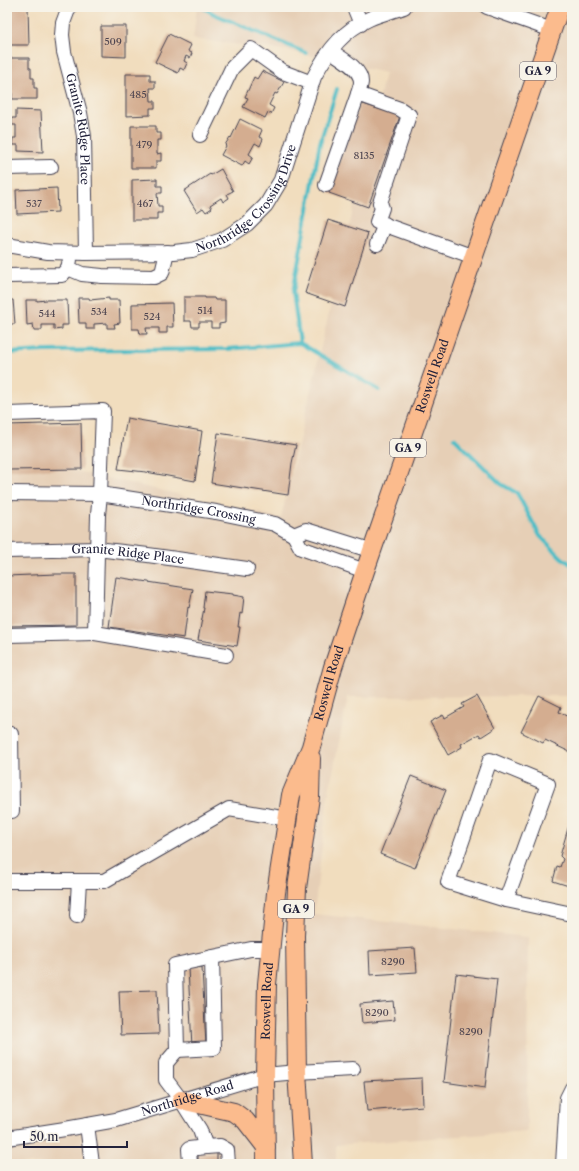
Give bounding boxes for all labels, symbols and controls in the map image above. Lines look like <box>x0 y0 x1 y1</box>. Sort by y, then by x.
house number: 509 <box>104 35 122 48</box>
road number: GA 9 <box>520 62 556 80</box>
street label: Granite Ridge Place <box>63 71 93 185</box>
house number: 485 <box>129 88 147 101</box>
house number: 479 <box>136 138 152 151</box>
street label: Northridge Crossing Drive <box>194 142 299 255</box>
house number: 8135 <box>353 149 375 162</box>
house number: 537 <box>26 197 42 210</box>
house number: 467 <box>137 197 153 210</box>
house number: 514 <box>197 304 213 317</box>
house number: 534 <box>91 305 108 318</box>
house number: 544 <box>39 307 56 320</box>
house number: 524 <box>144 310 161 323</box>
street label: Roswell Road <box>412 336 452 415</box>
road number: GA 9 <box>390 439 426 457</box>
street label: Northridge Crossing <box>141 493 258 527</box>
street label: Granite Ridge Place <box>71 541 185 567</box>
street label: Roswell Road <box>311 643 347 722</box>
road number: GA 9 <box>278 900 314 918</box>
house number: 8290 <box>381 955 405 968</box>
street label: Roswell Road <box>258 961 276 1040</box>
house number: 8290 <box>365 1006 389 1019</box>
house number: 8290 <box>459 1025 483 1038</box>
street label: Northridge Road <box>139 1077 236 1119</box>
scale bar <box>24 1123 127 1149</box>
text: 50 m <box>30 1129 59 1144</box>

